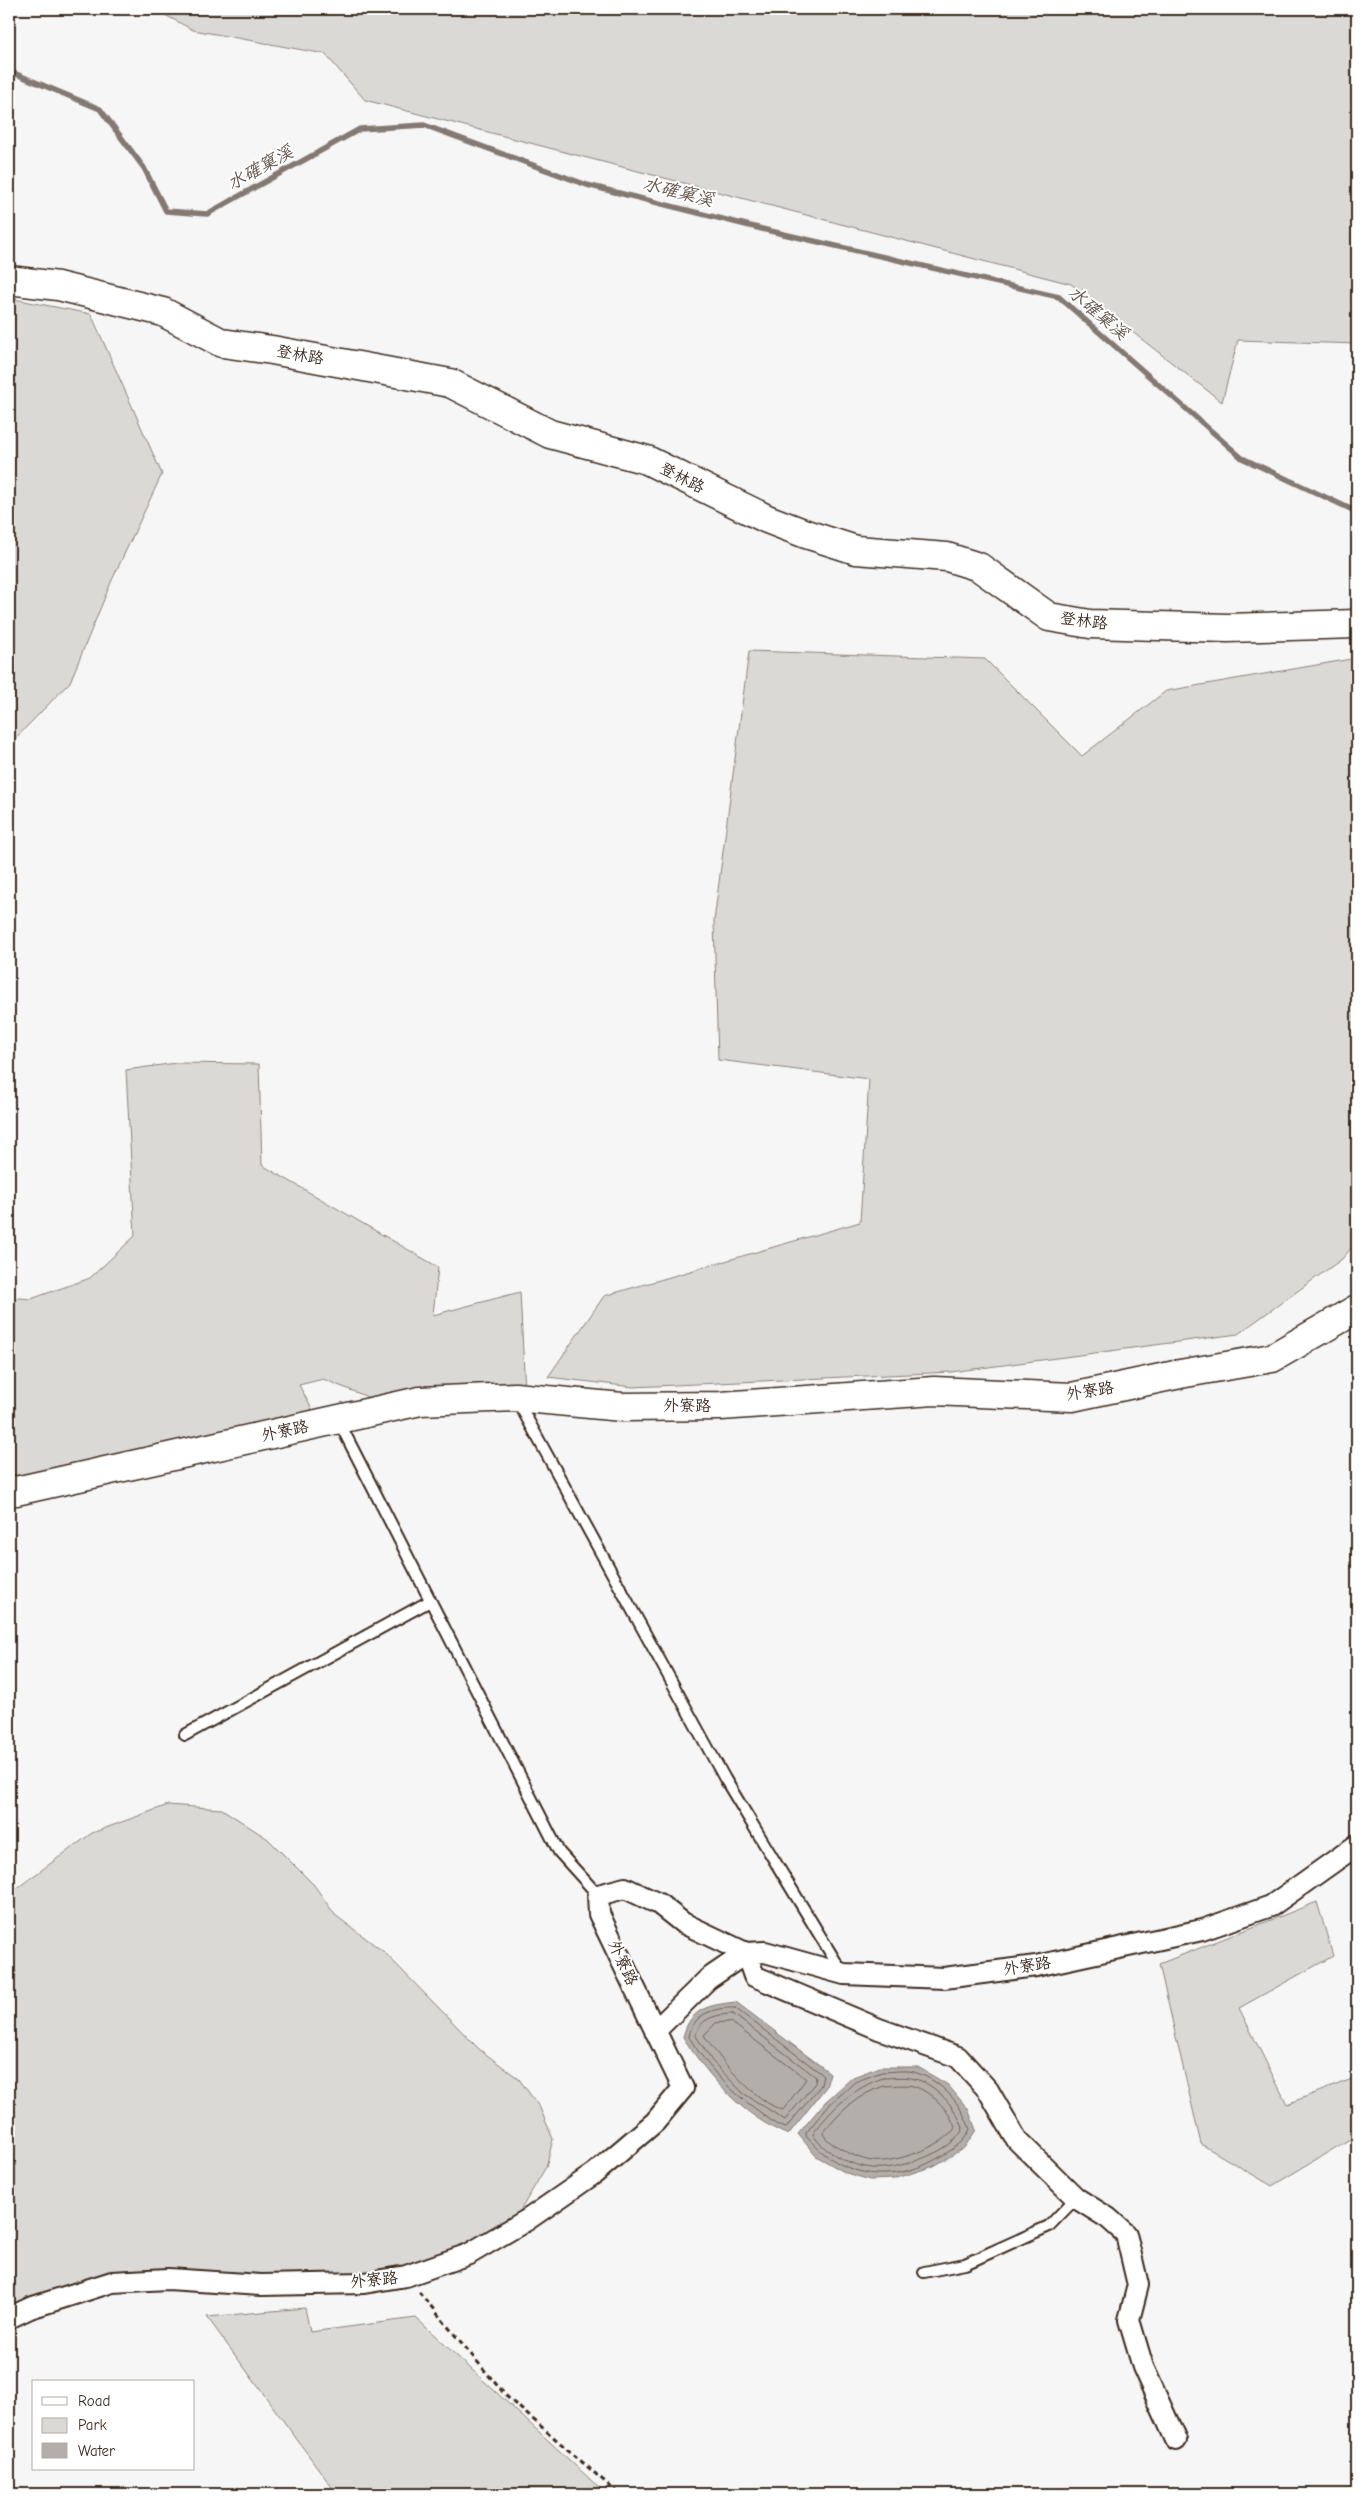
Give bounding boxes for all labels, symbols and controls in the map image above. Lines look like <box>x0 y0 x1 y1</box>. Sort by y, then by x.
water label: 水確窠溪 <box>223 141 297 195</box>
water label: 水確窠溪 <box>641 173 716 211</box>
water label: 水確窠溪 <box>1064 282 1133 345</box>
street label: 登林路 <box>275 342 325 368</box>
street label: 登林路 <box>657 459 707 497</box>
street label: 登林路 <box>1059 609 1109 633</box>
street label: 外寮路 <box>1065 1378 1115 1404</box>
street label: 外寮路 <box>663 1397 711 1415</box>
street label: 外寮路 <box>260 1417 310 1445</box>
street label: 外寮路 <box>605 1937 641 1989</box>
street label: 外寮路 <box>1002 1953 1052 1979</box>
street label: 外寮路 <box>349 2269 399 2291</box>
legend <box>32 2380 195 2470</box>
text: Road <box>78 2392 110 2410</box>
text: Park <box>78 2416 107 2434</box>
text: Water <box>78 2442 115 2460</box>

